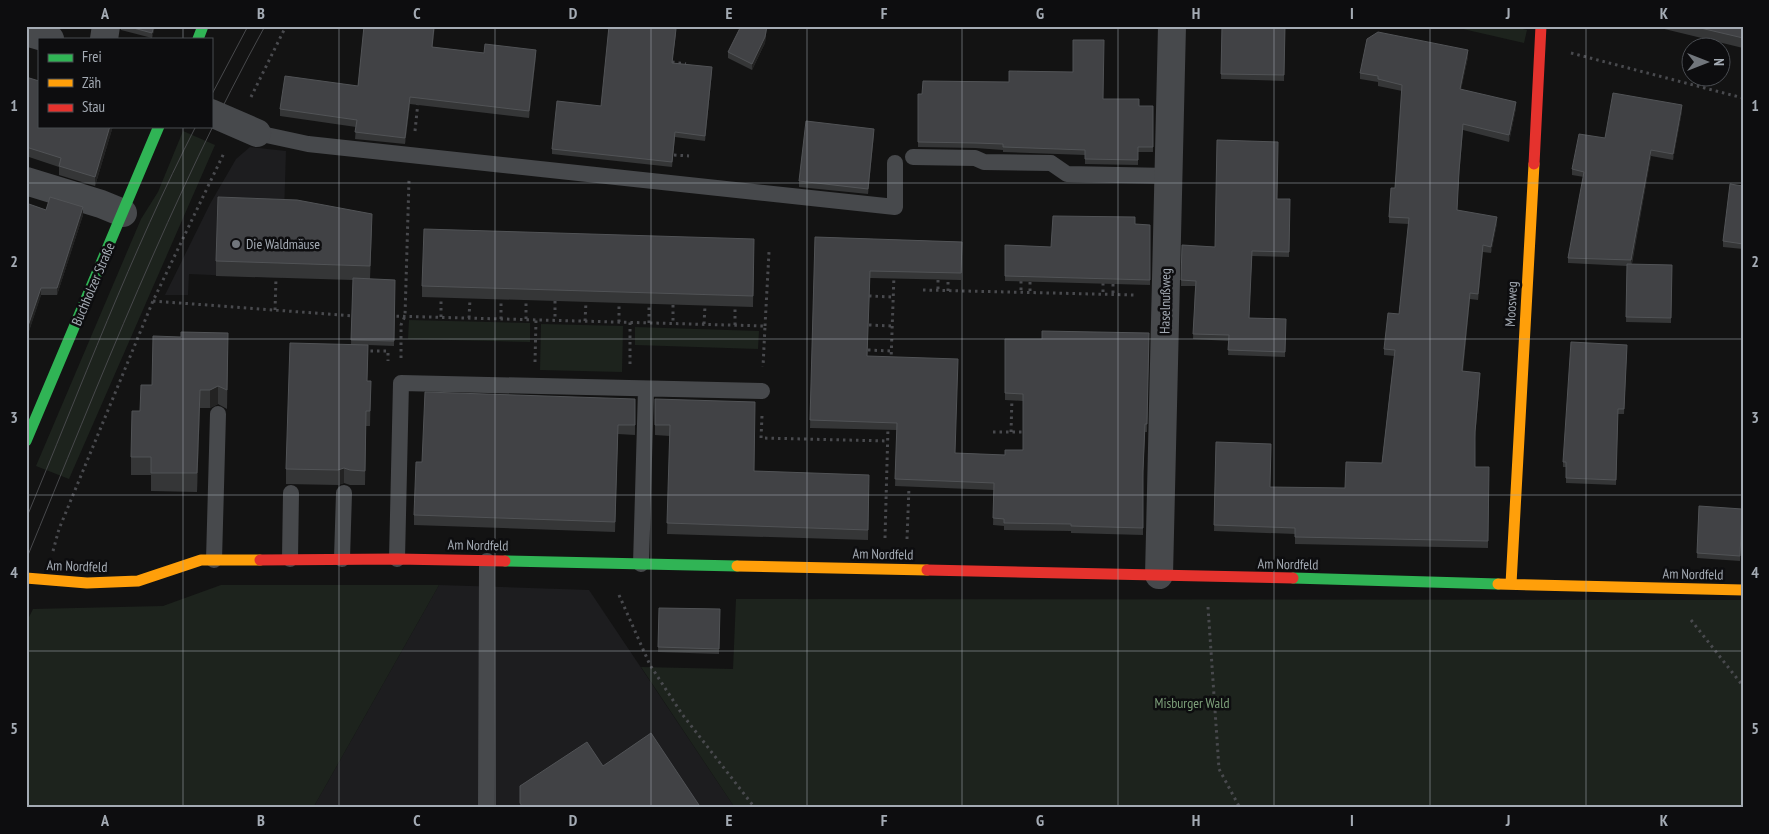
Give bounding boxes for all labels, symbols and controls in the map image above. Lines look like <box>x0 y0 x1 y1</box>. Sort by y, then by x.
text: A <box>100 3 110 23</box>
text: B <box>257 3 265 23</box>
text: C <box>413 3 421 23</box>
text: D <box>569 3 578 23</box>
text: E <box>726 3 733 23</box>
text: F <box>881 3 888 23</box>
text: G <box>1036 3 1044 23</box>
text: H <box>1192 3 1200 23</box>
text: I <box>1350 3 1354 23</box>
text: J <box>1505 3 1510 23</box>
text: K <box>1660 3 1669 23</box>
legend <box>38 38 212 128</box>
north arrow <box>1682 38 1732 88</box>
text: Frei <box>82 47 102 66</box>
text: N <box>1710 58 1728 66</box>
text: Zäh <box>82 73 101 92</box>
text: 1 <box>10 95 18 115</box>
text: 1 <box>1751 95 1759 115</box>
text: Stau <box>82 97 105 116</box>
place label: Die Waldmäuse <box>246 235 320 253</box>
marker: Die Waldmäuse <box>230 238 242 250</box>
street label: Buchholzer Straße <box>67 239 119 328</box>
text: 2 <box>10 251 18 271</box>
text: 2 <box>1751 251 1759 271</box>
street label: Haselnußweg <box>1155 268 1175 334</box>
street label: Moosweg <box>1501 281 1521 327</box>
text: 3 <box>10 407 18 427</box>
text: 3 <box>1751 407 1759 427</box>
street label: Am Nordfeld <box>447 535 509 555</box>
street label: Am Nordfeld <box>852 544 914 564</box>
street label: Am Nordfeld <box>1257 554 1319 574</box>
street label: Am Nordfeld <box>46 556 108 576</box>
text: 4 <box>10 562 18 582</box>
text: 4 <box>1751 562 1759 582</box>
street label: Am Nordfeld <box>1662 564 1724 584</box>
park label: Misburger Wald <box>1155 694 1229 712</box>
text: 5 <box>10 718 18 738</box>
text: 5 <box>1751 718 1759 738</box>
text: A <box>100 810 110 830</box>
text: B <box>257 810 265 830</box>
text: C <box>413 810 421 830</box>
text: D <box>569 810 578 830</box>
text: E <box>726 810 733 830</box>
text: F <box>881 810 888 830</box>
text: G <box>1036 810 1044 830</box>
text: H <box>1192 810 1200 830</box>
text: I <box>1350 810 1354 830</box>
text: J <box>1505 810 1510 830</box>
text: K <box>1660 810 1669 830</box>

